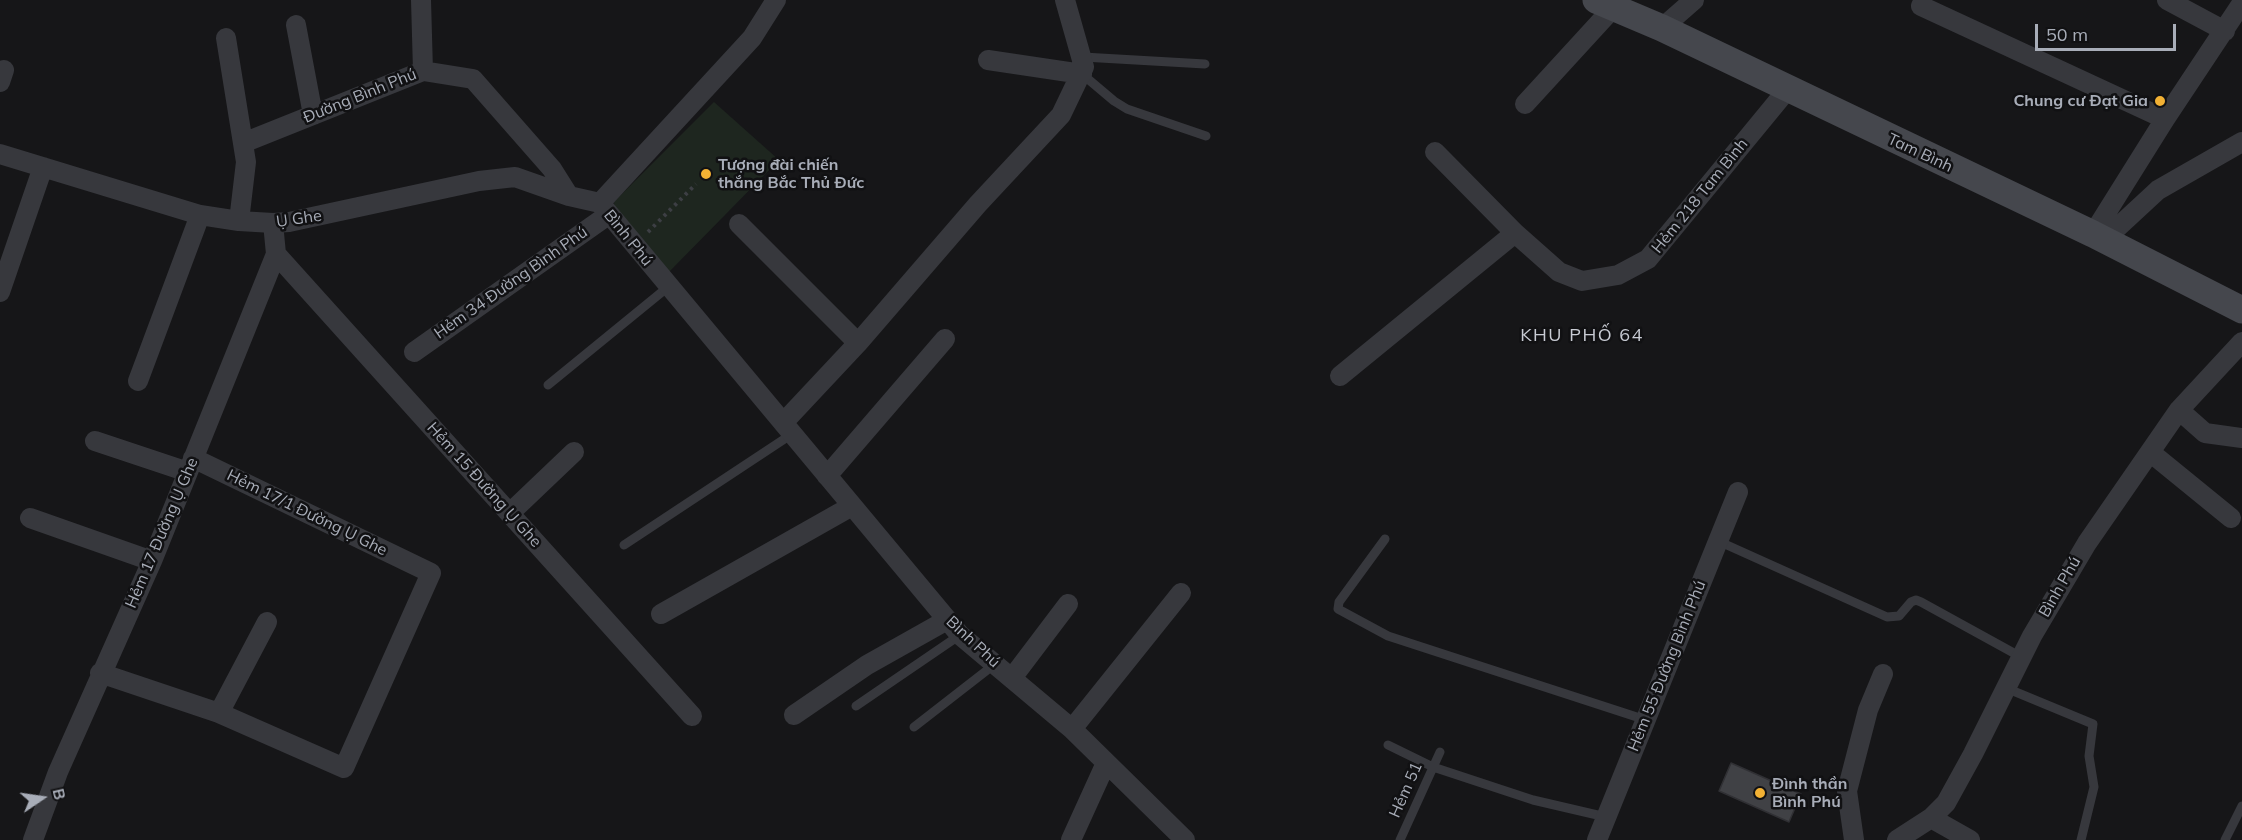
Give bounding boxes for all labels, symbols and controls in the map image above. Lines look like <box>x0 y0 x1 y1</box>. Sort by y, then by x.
scale bar <box>2038 12 2179 50</box>
text: 50 m <box>2046 23 2088 46</box>
street label: Đường Bình Phú <box>301 65 419 127</box>
place label: Chung cư Đạt Gia <box>2013 91 2148 111</box>
marker: Chung cư Đạt Gia <box>2153 94 2167 108</box>
street label: Tam Bình <box>1884 130 1956 176</box>
street label: Hẻm 218 Tam Bình <box>1648 135 1752 257</box>
place label: Tượng đài chiến thắng Bắc Thủ Đức <box>718 155 864 193</box>
marker: Tượng đài chiến thắng Bắc Thủ Đức <box>699 167 713 181</box>
street label: Ụ Ghe <box>275 206 323 232</box>
street label: Bình Phú <box>600 206 656 270</box>
street label: Hẻm 34 Đường Bình Phú <box>431 223 591 343</box>
district label: KHU PHỐ 64 <box>1520 325 1644 347</box>
street label: Hẻm 15 Đường Ụ Ghe <box>423 418 545 552</box>
street label: Hẻm 17 Đường Ụ Ghe <box>122 455 202 611</box>
street label: Hẻm 17/1 Đường Ụ Ghe <box>224 466 390 560</box>
street label: Bình Phú <box>2035 553 2085 621</box>
street label: Hẻm 55 Đường Bình Phú <box>1624 578 1710 754</box>
street label: Bình Phú <box>942 612 1004 672</box>
street label: Hẻm 51 <box>1385 759 1427 821</box>
north arrow <box>12 768 72 828</box>
place label: Đình thần Bình Phú <box>1772 774 1847 812</box>
text: B <box>49 786 71 802</box>
marker: Đình thần Bình Phú <box>1753 786 1767 800</box>

